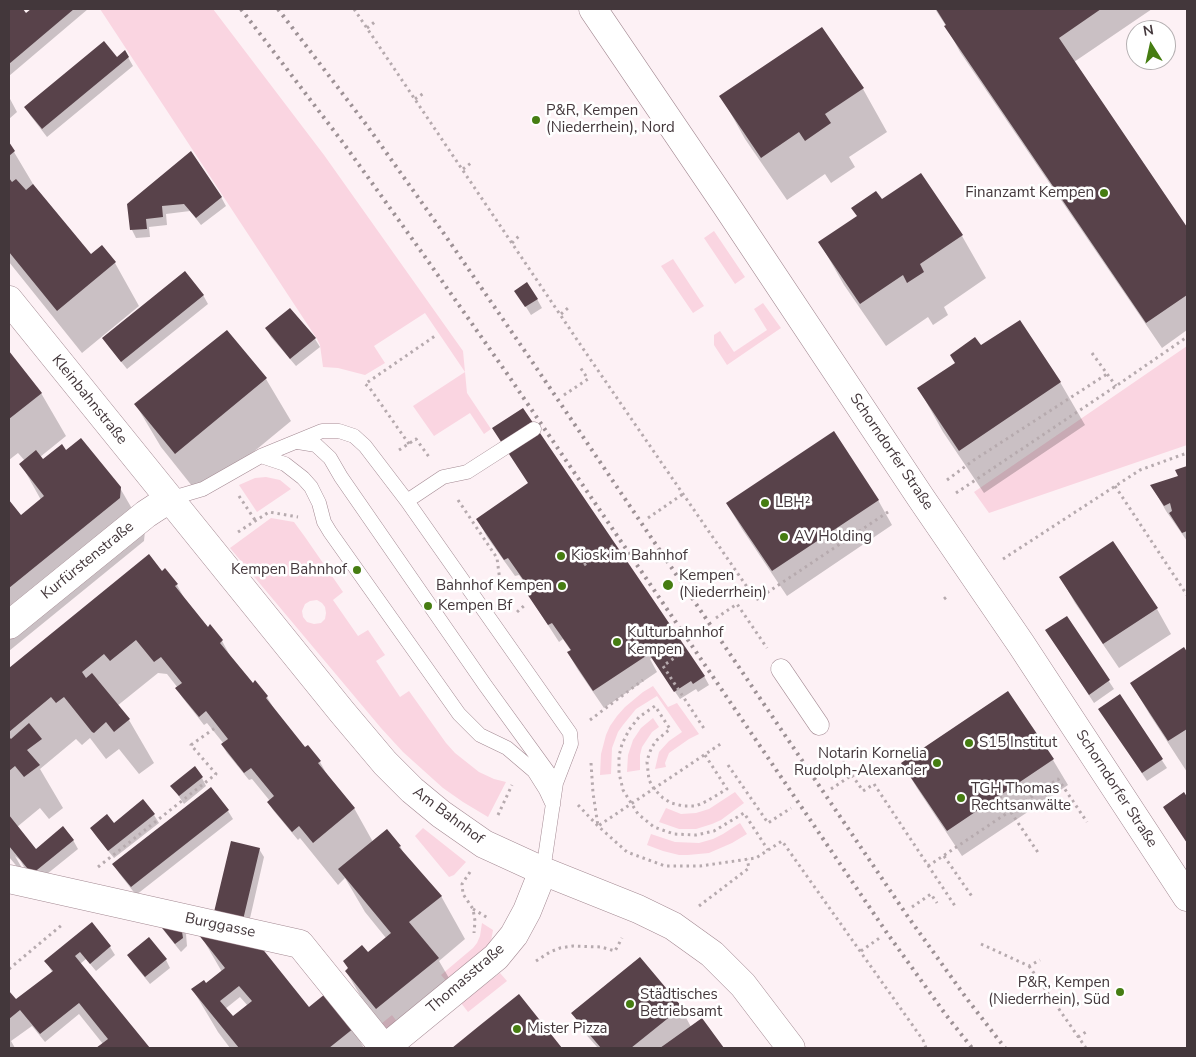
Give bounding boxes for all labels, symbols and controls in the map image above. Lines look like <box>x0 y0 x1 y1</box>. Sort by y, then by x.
north arrow <box>1126 20 1176 70</box>
text: N <box>1142 20 1155 41</box>
place label: P&R, Kempen (Niederrhein), Nord <box>546 102 675 137</box>
marker: P&R, Kempen (Niederrhein), Nord <box>530 114 542 126</box>
place label: Finanzamt Kempen <box>965 184 1094 202</box>
marker: Finanzamt Kempen <box>1098 187 1110 199</box>
street label: Kleinbahnstraße <box>47 351 131 449</box>
street label: Schorndorfer Straße <box>845 390 937 514</box>
place label: LBH² <box>775 494 810 512</box>
marker: LBH² <box>759 497 771 509</box>
street label: Kurfürstenstraße <box>38 518 138 604</box>
place label: AV Holding <box>794 528 872 546</box>
marker: AV Holding <box>778 531 790 543</box>
place label: Kiosk im Bahnhof <box>571 547 688 565</box>
marker: Kiosk im Bahnhof <box>555 550 567 562</box>
place label: Kempen Bahnhof <box>231 561 347 579</box>
marker: Kempen Bahnhof <box>351 564 363 576</box>
place label: Kempen (Niederrhein) <box>679 567 767 602</box>
place label: Bahnhof Kempen <box>436 577 552 595</box>
marker: Kempen (Niederrhein) <box>661 578 675 592</box>
marker: Bahnhof Kempen <box>556 580 568 592</box>
place label: Kempen Bf <box>438 597 512 615</box>
marker: Kempen Bf <box>422 600 434 612</box>
place label: Kulturbahnhof Kempen <box>627 624 723 659</box>
marker: Kulturbahnhof Kempen <box>611 636 623 648</box>
street label: Schorndorfer Straße <box>1071 727 1161 851</box>
place label: S15 Institut <box>979 734 1057 752</box>
marker: S15 Institut <box>963 737 975 749</box>
place label: Notarin Kornelia Rudolph-Alexander <box>794 745 927 780</box>
marker: Notarin Kornelia Rudolph-Alexander <box>931 757 943 769</box>
place label: TGH Thomas Rechtsanwälte <box>971 780 1071 815</box>
street label: Am Bahnhof <box>409 783 487 849</box>
marker: TGH Thomas Rechtsanwälte <box>955 792 967 804</box>
street label: Burggasse <box>183 910 257 942</box>
street label: Thomasstraße <box>424 940 508 1018</box>
place label: P&R, Kempen (Niederrhein), Süd <box>988 974 1110 1009</box>
place label: Städtisches Betriebsamt <box>640 986 722 1021</box>
marker: P&R, Kempen (Niederrhein), Süd <box>1114 986 1126 998</box>
marker: Städtisches Betriebsamt <box>624 998 636 1010</box>
place label: Mister Pizza <box>527 1020 608 1038</box>
marker: Mister Pizza <box>511 1023 523 1035</box>

